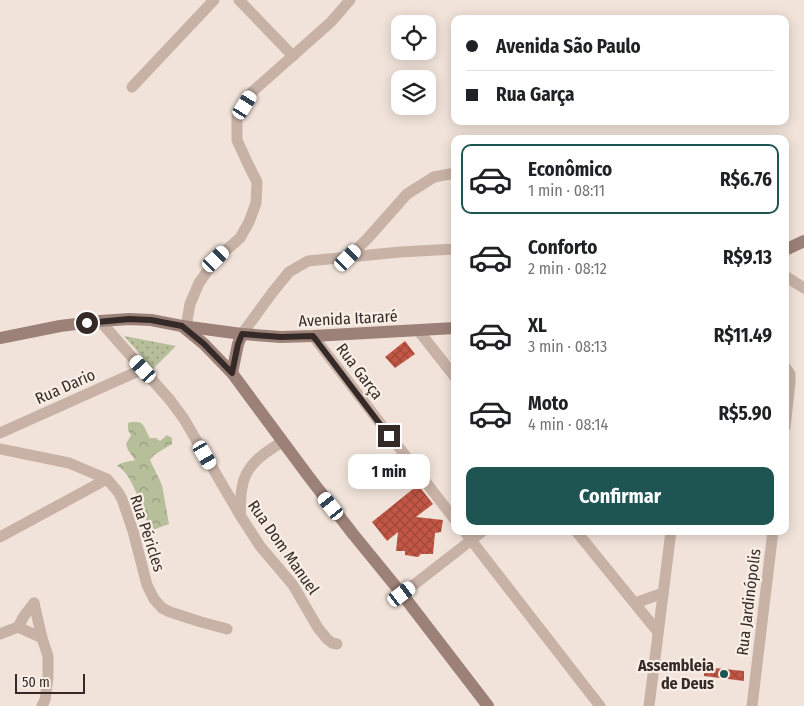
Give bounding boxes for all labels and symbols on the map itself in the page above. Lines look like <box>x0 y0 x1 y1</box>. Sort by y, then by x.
car <box>230 88 259 122</box>
car <box>332 242 363 274</box>
car <box>199 243 232 275</box>
street label: Avenida Itararé <box>298 306 398 331</box>
route start <box>76 312 98 334</box>
street label: Rua Garça <box>332 339 387 403</box>
car <box>127 353 158 385</box>
street label: Rua Dario <box>32 365 98 408</box>
route end <box>378 425 400 447</box>
car <box>191 438 218 472</box>
callout: 1 min <box>348 454 430 488</box>
car <box>315 490 346 522</box>
street label: Rua Péricles <box>126 492 169 574</box>
street label: Rua Dom Manuel <box>244 497 323 598</box>
street label: Rua Jardinópolis <box>733 547 764 657</box>
car <box>385 579 418 609</box>
place label: Assembleia de Deus <box>637 656 714 693</box>
marker: Assembleia de Deus <box>718 668 730 680</box>
scale bar <box>15 671 85 694</box>

